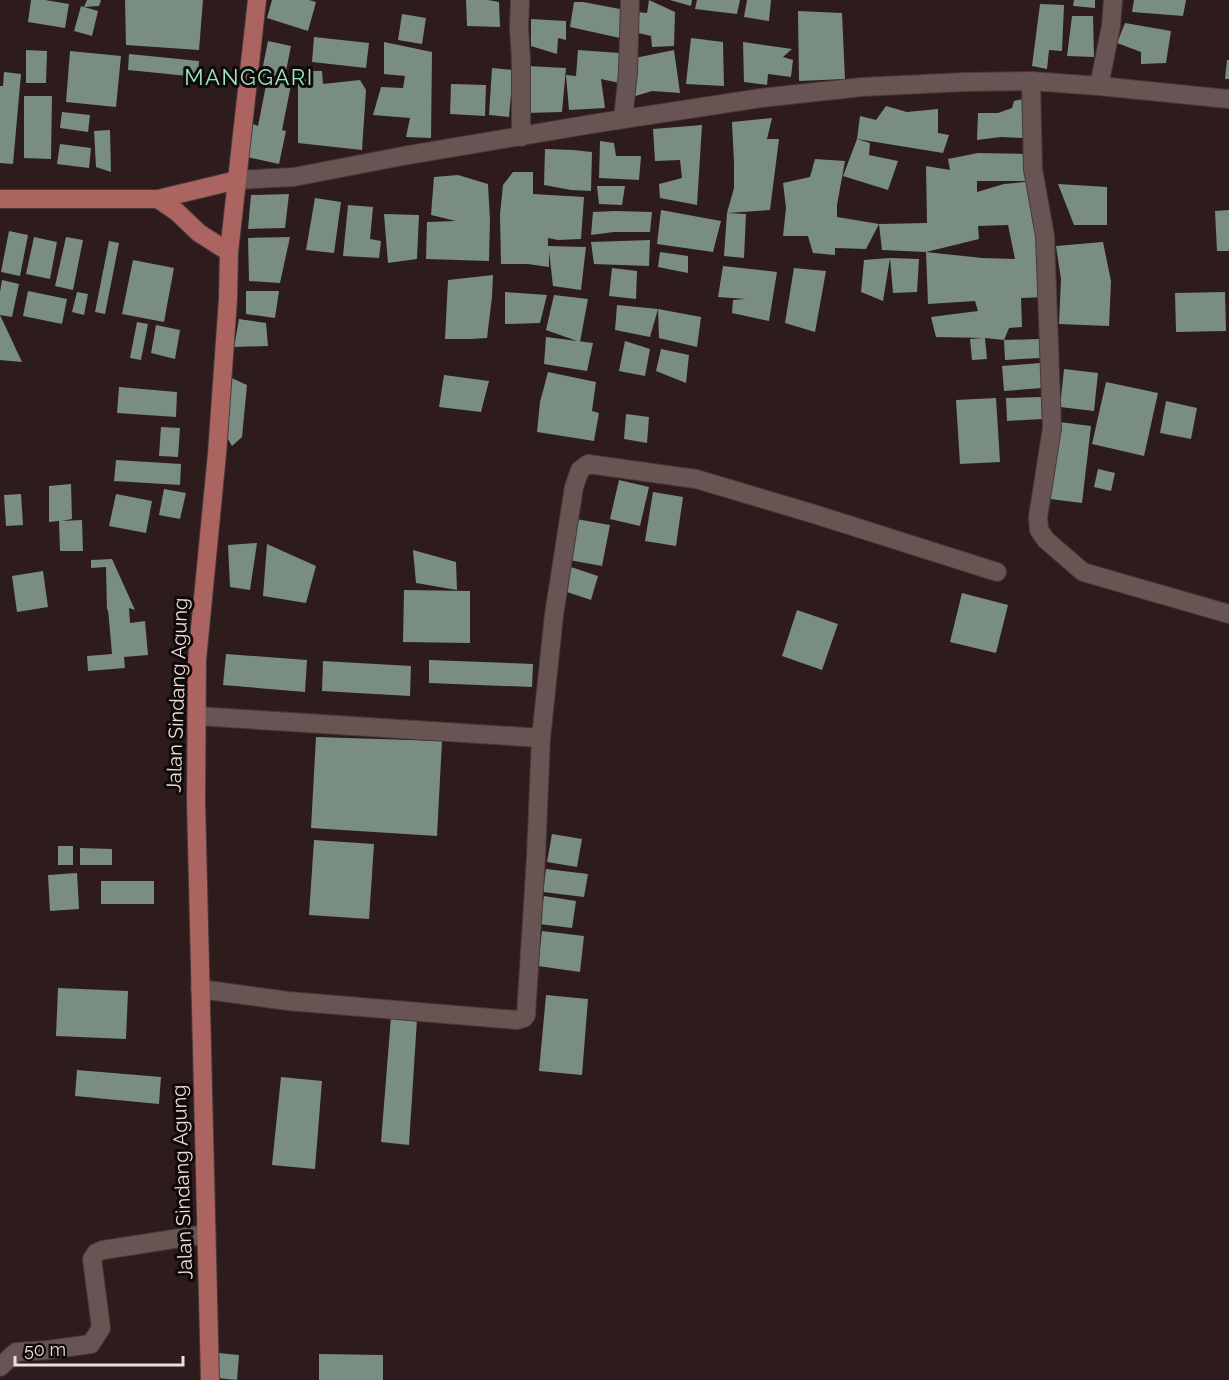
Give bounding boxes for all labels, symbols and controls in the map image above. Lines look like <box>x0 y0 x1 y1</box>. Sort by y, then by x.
district label: MANGGARI <box>184 64 314 90</box>
street label: Jalan Sindang Agung <box>162 597 192 793</box>
street label: Jalan Sindang Agung <box>167 1084 197 1280</box>
scale bar <box>15 1329 183 1367</box>
text: 50 m <box>24 1339 66 1360</box>

